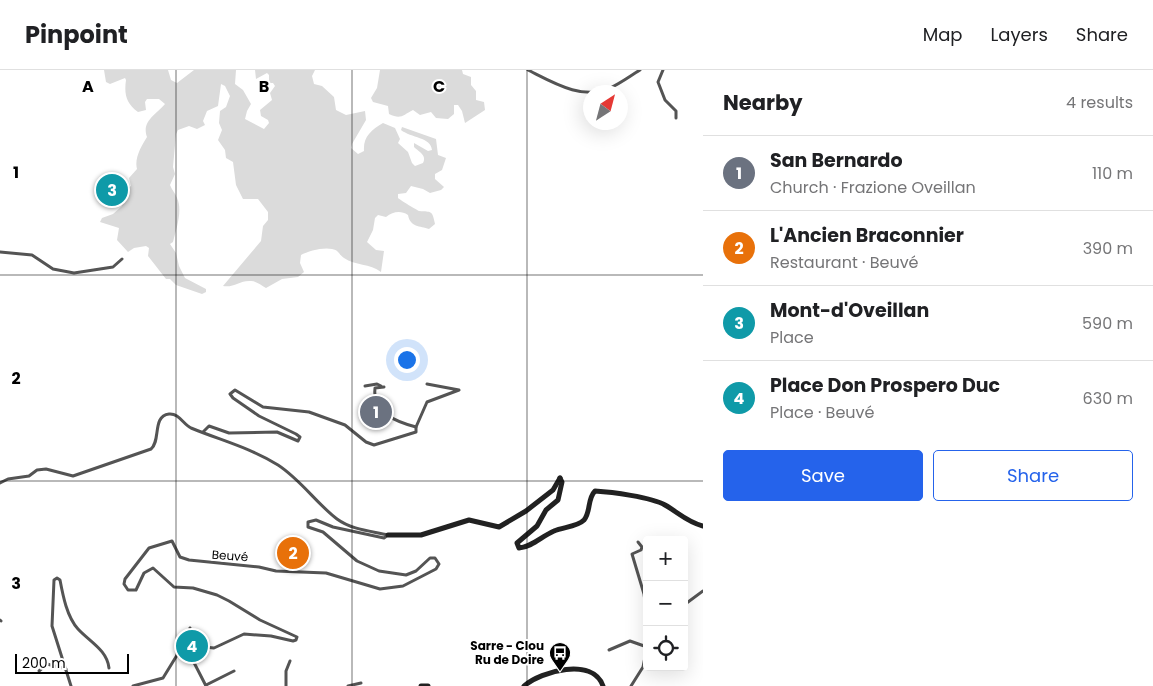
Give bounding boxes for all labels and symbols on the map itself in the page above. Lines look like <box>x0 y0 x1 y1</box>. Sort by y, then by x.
text: A <box>82 75 94 98</box>
text: B <box>259 75 269 98</box>
text: C <box>433 75 445 98</box>
north arrow <box>583 85 628 130</box>
text: 1 <box>13 161 19 184</box>
pin: 3 <box>96 171 128 209</box>
your location <box>394 347 420 373</box>
text: 2 <box>11 367 21 390</box>
pin: 1 <box>360 393 392 431</box>
pin: 2 <box>277 534 309 572</box>
street label: Beuvé <box>211 546 249 565</box>
text: 3 <box>11 572 21 595</box>
pin: 4 <box>176 627 208 665</box>
place label: Sarre - Clou Ru de Doire <box>470 637 545 668</box>
bus stop icon: Sarre - Clou Ru de Doire <box>548 641 572 672</box>
scale bar <box>15 651 129 674</box>

